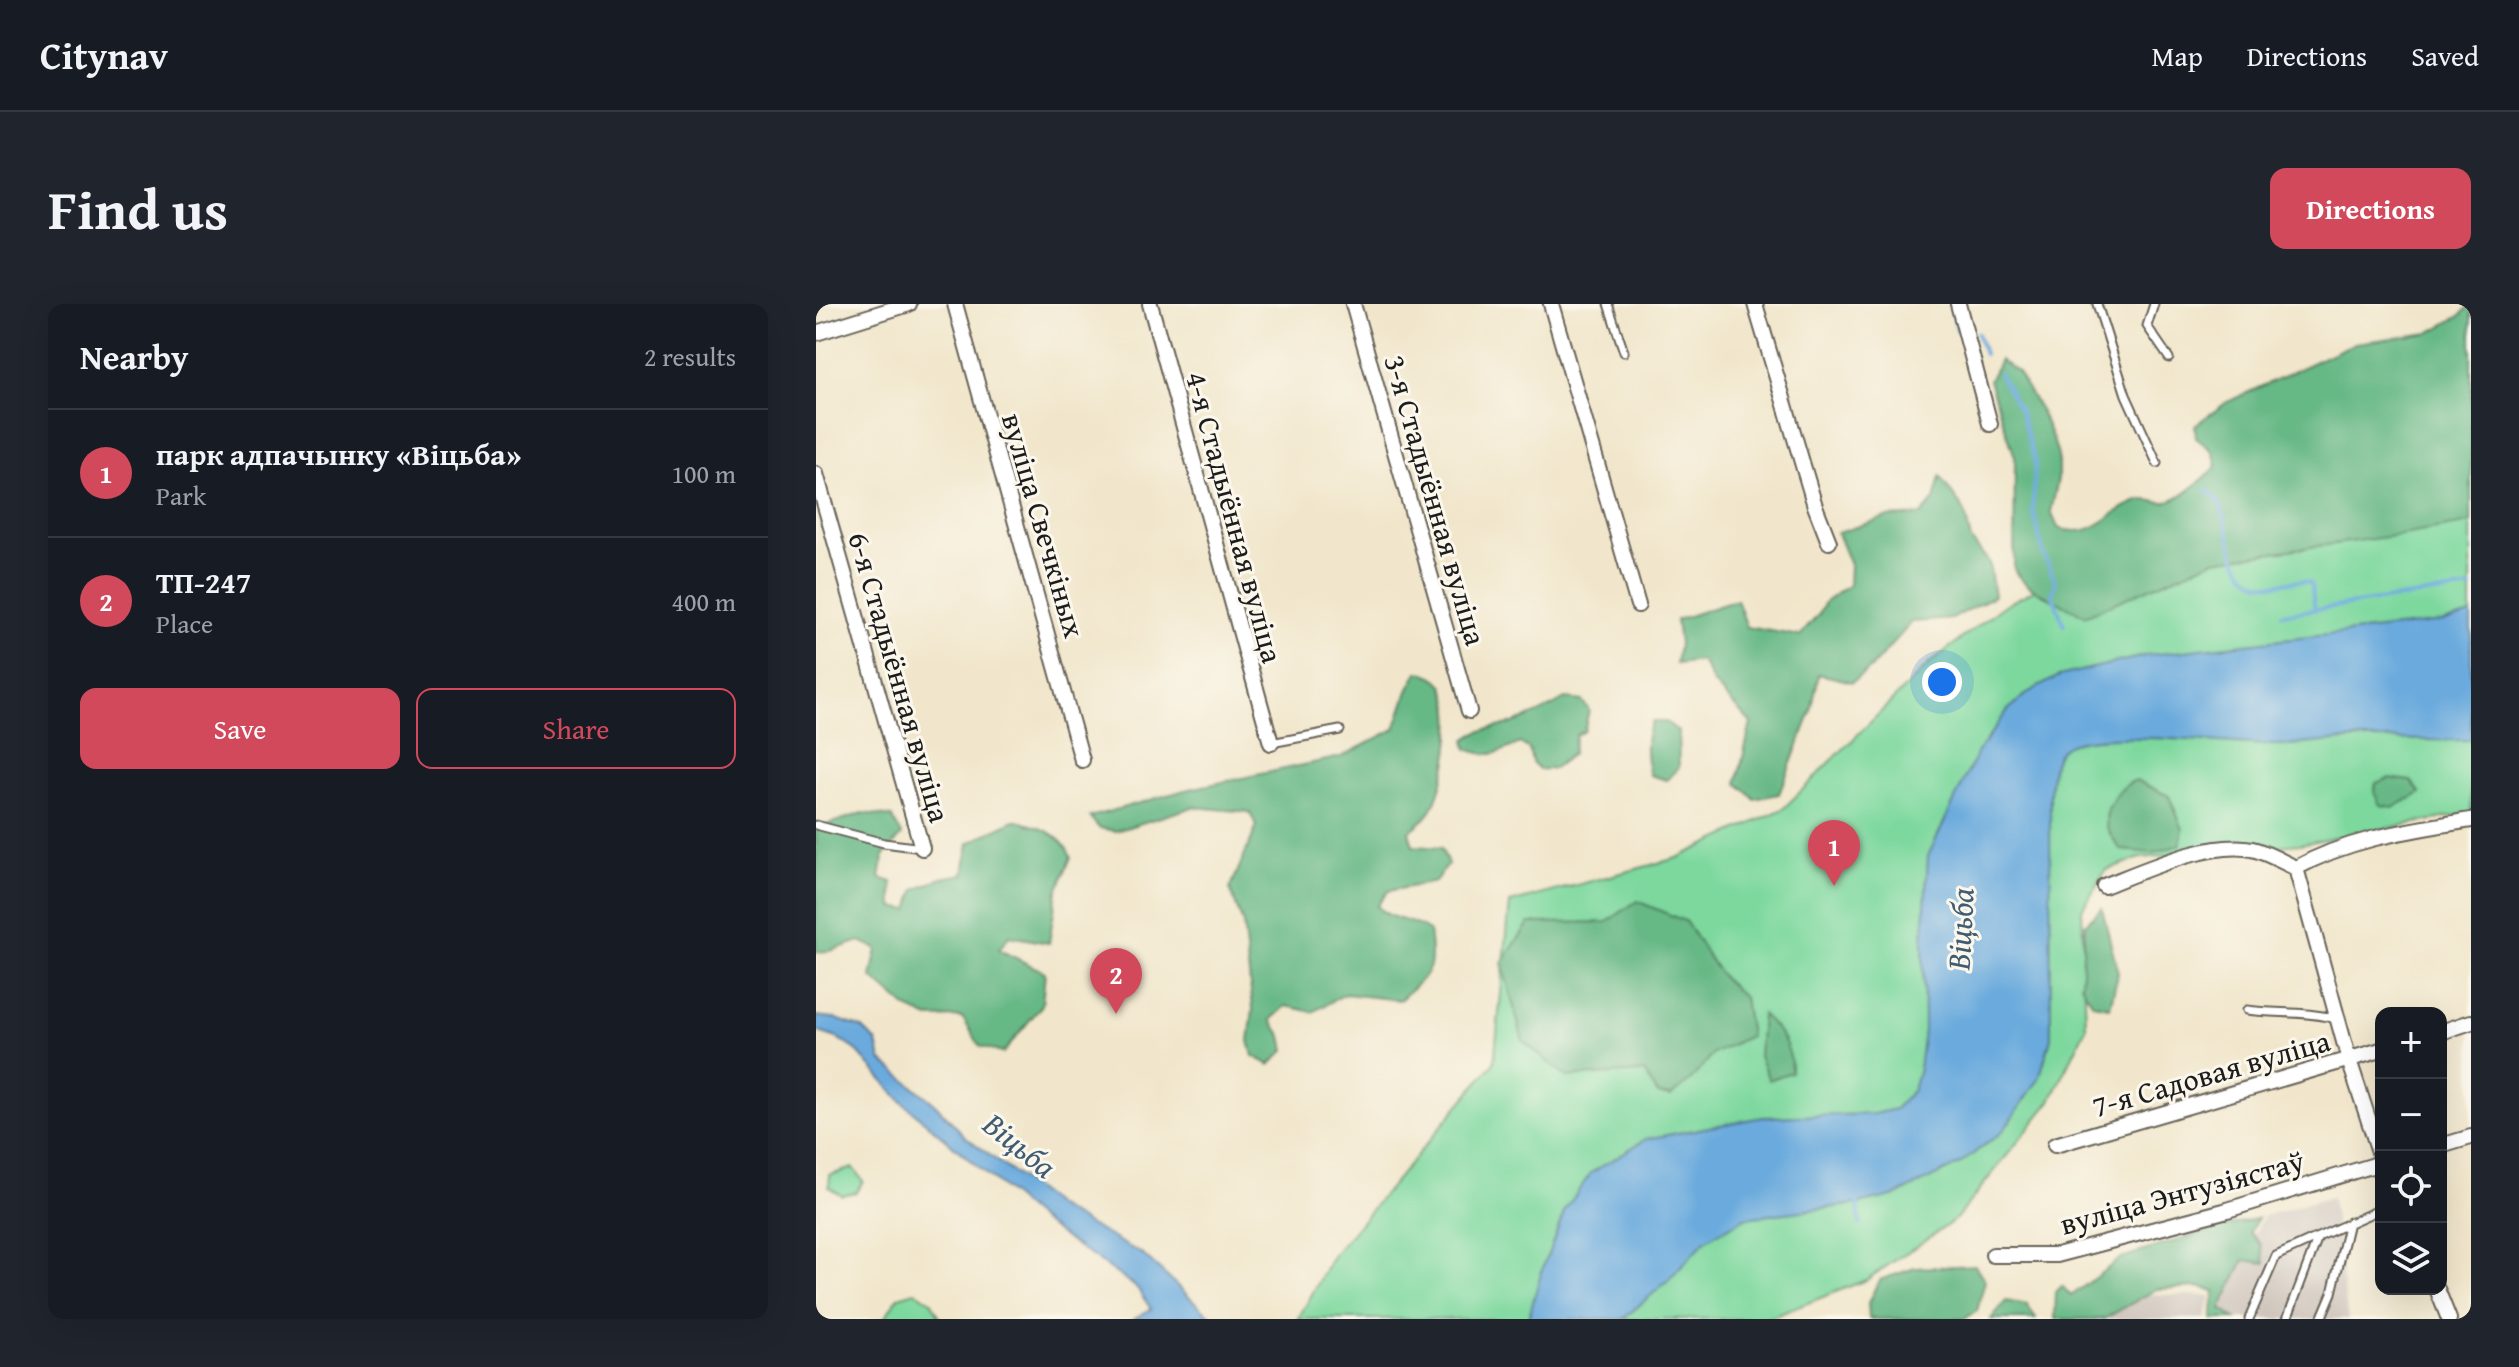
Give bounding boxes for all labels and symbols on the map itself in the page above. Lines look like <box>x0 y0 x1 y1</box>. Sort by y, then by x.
street label: 3-я Стадыённая вуліца <box>1373 350 1499 651</box>
street label: 4-я Стадыённая вуліца <box>1175 366 1295 668</box>
street label: вуліца Свечкіных <box>991 408 1097 643</box>
street label: 6-я Стадыённая вуліца <box>837 527 963 828</box>
your location <box>1922 662 1962 702</box>
pin: 1 <box>1808 820 1860 886</box>
water label: Віцьба <box>1934 887 1986 972</box>
pin: 2 <box>1090 948 1142 1014</box>
street label: 7-я Садовая вуліца <box>2087 1018 2336 1128</box>
water label: Віцьба <box>973 1100 1067 1189</box>
street label: вуліца Энтузіястаў <box>2055 1138 2309 1246</box>

